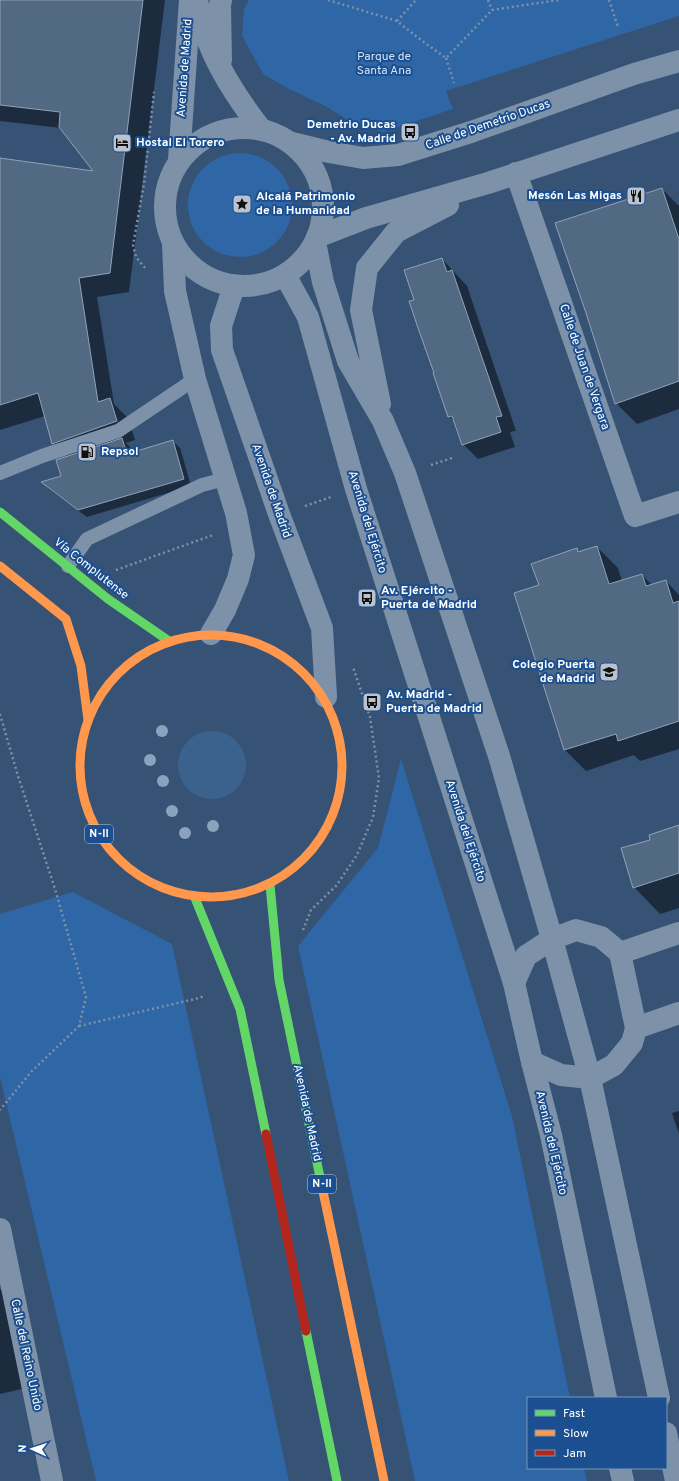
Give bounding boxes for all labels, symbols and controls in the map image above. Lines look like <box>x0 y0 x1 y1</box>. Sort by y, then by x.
street label: Avenida de Madrid <box>174 18 196 118</box>
park label: Parque de Santa Ana <box>357 49 411 79</box>
street label: Calle de Demetrio Ducas <box>424 96 552 154</box>
place label: Demetrio Ducas - Av. Madrid <box>307 117 396 147</box>
bus stop icon: Demetrio Ducas - Av. Madrid <box>399 121 421 143</box>
hotel icon: Hostal El Torero <box>111 132 133 154</box>
place label: Hostal El Torero <box>136 135 225 151</box>
restaurant icon: Mesón Las Migas <box>625 185 647 207</box>
place label: Mesón Las Migas <box>528 188 622 204</box>
place label: Alcalá Patrimonio de la Humanidad <box>256 189 356 219</box>
place icon: Alcalá Patrimonio de la Humanidad <box>231 193 253 215</box>
street label: Calle de Juan de Vergara <box>555 302 613 432</box>
fuel station icon: Repsol <box>76 441 98 463</box>
street label: Avenida de Madrid <box>247 442 295 540</box>
place label: Repsol <box>101 444 139 460</box>
street label: Avenida del Ejército <box>344 469 390 576</box>
street label: Vía Complutense <box>50 535 132 603</box>
place label: Av. Ejército - Puerta de Madrid <box>381 583 477 613</box>
bus stop icon: Av. Ejército - Puerta de Madrid <box>356 587 378 609</box>
place label: Colegio Puerta de Madrid <box>512 657 595 687</box>
school or university icon: Colegio Puerta de Madrid <box>598 661 620 683</box>
place label: Av. Madrid - Puerta de Madrid <box>386 687 482 717</box>
bus stop icon: Av. Madrid - Puerta de Madrid <box>361 691 383 713</box>
street label: Avenida del Ejército <box>441 778 489 884</box>
road number: N-II <box>85 825 113 843</box>
street label: Avenida de Madrid <box>289 1063 325 1163</box>
street label: Avenida del Ejército <box>531 1089 571 1197</box>
road number: N-II <box>308 1175 336 1193</box>
street label: Calle del Reino Unido <box>6 1298 46 1413</box>
legend <box>527 1397 667 1469</box>
text: Fast <box>563 1406 585 1422</box>
text: Slow <box>563 1426 589 1442</box>
north arrow <box>12 1429 52 1469</box>
text: N <box>16 1444 30 1453</box>
text: Jam <box>563 1446 586 1462</box>

